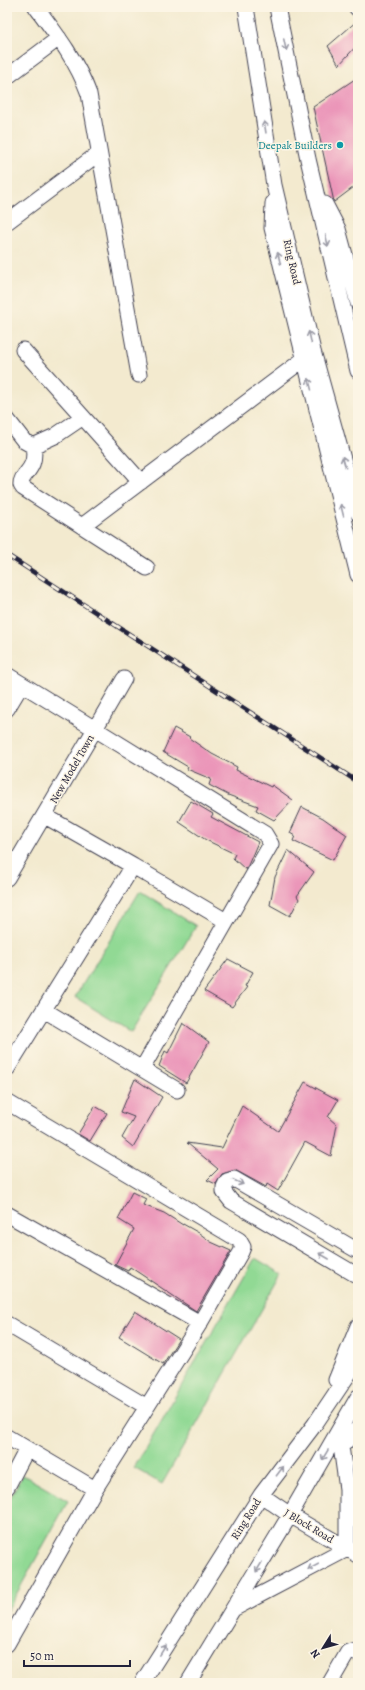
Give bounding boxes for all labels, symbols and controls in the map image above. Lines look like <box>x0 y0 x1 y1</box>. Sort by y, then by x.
one-way arrow <box>281 38 289 51</box>
one-way arrow <box>261 121 269 134</box>
place label: Deepak Builders <box>258 138 332 153</box>
marker: Deepak Builders <box>335 140 345 150</box>
one-way arrow <box>324 234 332 247</box>
street label: Ring Road <box>279 238 305 286</box>
one-way arrow <box>275 252 282 265</box>
one-way arrow <box>305 330 313 343</box>
one-way arrow <box>306 378 313 391</box>
one-way arrow <box>340 456 347 469</box>
one-way arrow <box>337 504 345 517</box>
street label: New Model Town <box>46 732 98 806</box>
one-way arrow <box>231 1179 243 1186</box>
one-way arrow <box>318 1251 330 1259</box>
one-way arrow <box>321 1449 329 1461</box>
one-way arrow <box>275 1465 284 1476</box>
street label: Ring Road <box>227 1495 265 1543</box>
street label: J Block Road <box>281 1505 337 1547</box>
one-way arrow <box>254 1561 262 1573</box>
one-way arrow <box>307 1563 319 1571</box>
north arrow <box>303 1628 343 1668</box>
scale bar <box>24 1642 130 1668</box>
one-way arrow <box>159 1645 167 1656</box>
text: N <box>307 1646 324 1661</box>
text: 50 m <box>30 1648 54 1664</box>

